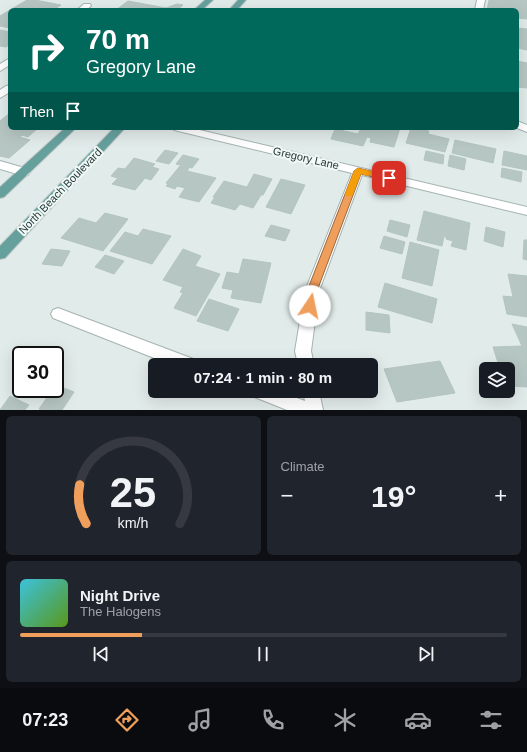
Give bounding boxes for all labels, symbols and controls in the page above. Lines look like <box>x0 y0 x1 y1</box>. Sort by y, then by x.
icon: right <box>20 24 72 76</box>
text: 70 m <box>86 24 150 55</box>
text: Gregory Lane <box>86 57 196 77</box>
icon: arrive <box>62 100 84 122</box>
text: Then <box>20 103 54 120</box>
street label: Gregory Lane <box>272 145 340 171</box>
street label: North Beach Boulevard <box>16 146 104 236</box>
pin <box>372 161 406 195</box>
icon: arrive <box>378 167 400 189</box>
position arrow <box>289 285 331 327</box>
speed limit sign: 30 <box>12 346 64 398</box>
map controls <box>479 362 515 398</box>
button: layers <box>479 362 515 398</box>
text: 07:24 · 1 min · 80 m <box>194 369 332 386</box>
text: Climate <box>281 459 325 474</box>
text: 25 <box>110 468 156 515</box>
text: 19° <box>371 480 416 513</box>
text: − <box>281 483 293 508</box>
text: + <box>494 483 507 508</box>
text: km/h <box>118 514 149 530</box>
text: Night Drive <box>80 587 160 604</box>
text: The Halogens <box>80 604 161 619</box>
icon: previous <box>90 643 112 665</box>
icon: pause <box>252 643 274 665</box>
icon: next <box>415 643 437 665</box>
icon: directions <box>113 706 141 734</box>
icon: music <box>186 706 214 734</box>
icon: phone <box>259 706 287 734</box>
icon: climate <box>331 706 359 734</box>
icon: car <box>404 706 432 734</box>
icon: filters <box>477 706 505 734</box>
text: 07:23 <box>22 710 68 730</box>

